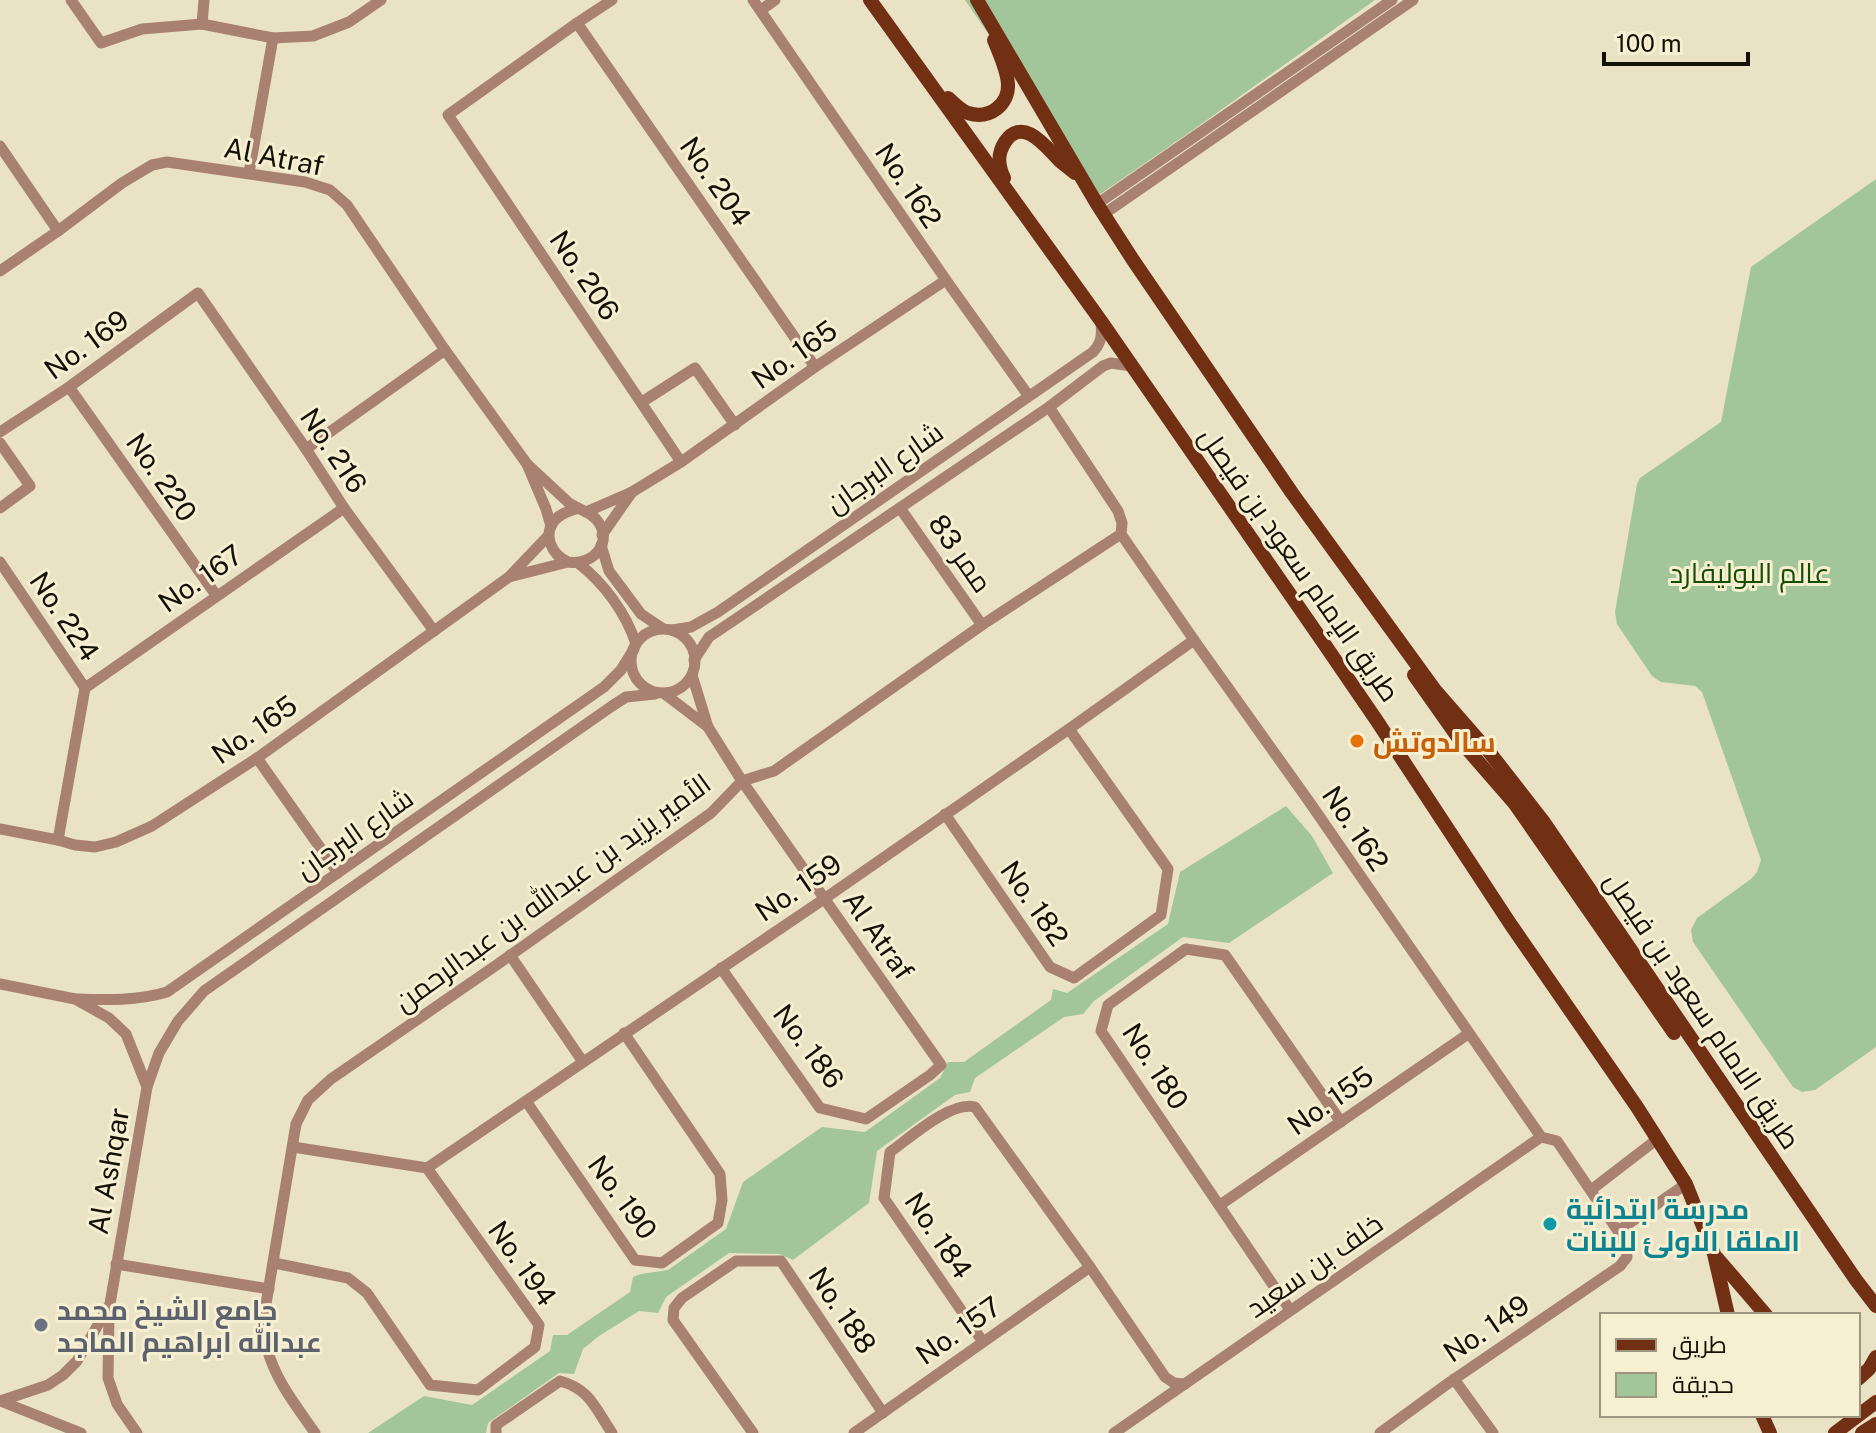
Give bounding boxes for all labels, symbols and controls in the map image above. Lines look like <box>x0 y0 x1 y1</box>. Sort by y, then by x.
scale bar <box>1604 16 1748 66</box>
text: 100 m <box>1616 29 1682 57</box>
street label: Al Atraf <box>221 130 327 182</box>
street label: No. 204 <box>674 130 758 232</box>
street label: No. 162 <box>869 136 949 234</box>
street label: No. 206 <box>543 224 627 326</box>
street label: No. 169 <box>38 302 134 386</box>
street label: No. 165 <box>745 313 843 395</box>
street label: No. 216 <box>294 401 374 499</box>
street label: شارع البرجان <box>819 415 951 522</box>
street label: طريق الإمام سعود بن فيصل <box>1189 421 1407 710</box>
street label: No. 220 <box>120 427 204 527</box>
street label: ممر 83 <box>922 508 1000 598</box>
street label: No. 167 <box>152 537 248 619</box>
park label: عالم البوليفارد <box>1670 556 1830 593</box>
street label: No. 224 <box>23 565 107 667</box>
street label: No. 165 <box>205 688 303 770</box>
place label: سالدوتش <box>1373 725 1496 759</box>
marker: سالدوتش <box>1348 732 1366 750</box>
street label: الأمير يزيد بن عبدالله بن عبدالرحمن <box>387 765 717 1019</box>
street label: No. 162 <box>1316 779 1396 877</box>
street label: شارع البرجان <box>289 781 421 888</box>
street label: No. 159 <box>749 846 847 928</box>
street label: No. 182 <box>994 854 1076 952</box>
street label: طريق الامام سعود بن فيصل <box>1595 865 1808 1157</box>
street label: Al Atraf <box>837 884 921 986</box>
street label: No. 186 <box>767 998 851 1094</box>
street label: No. 180 <box>1116 1017 1196 1115</box>
street label: No. 155 <box>1281 1059 1379 1141</box>
street label: Al Ashqar <box>81 1105 135 1237</box>
street label: No. 190 <box>582 1149 664 1245</box>
street label: No. 184 <box>898 1186 980 1284</box>
place label: مدرسة ابتدائية الملقا الاولئ للبنات <box>1566 1192 1800 1258</box>
street label: خلف بن سعيد <box>1240 1206 1389 1325</box>
street label: No. 194 <box>482 1214 564 1312</box>
marker: مدرسة ابتدائية الملقا الاولئ للبنات <box>1541 1215 1559 1233</box>
street label: No. 188 <box>802 1261 884 1359</box>
street label: No. 149 <box>1437 1287 1535 1369</box>
street label: No. 157 <box>909 1289 1007 1371</box>
place label: جامع الشيخ محمد عبدالله ابراهيم الماجد <box>57 1293 322 1362</box>
legend <box>1600 1313 1860 1417</box>
marker: جامع الشيخ محمد عبدالله ابراهيم الماجد <box>32 1316 50 1334</box>
text: طريق <box>1672 1330 1727 1360</box>
text: حديقة <box>1672 1370 1734 1398</box>

